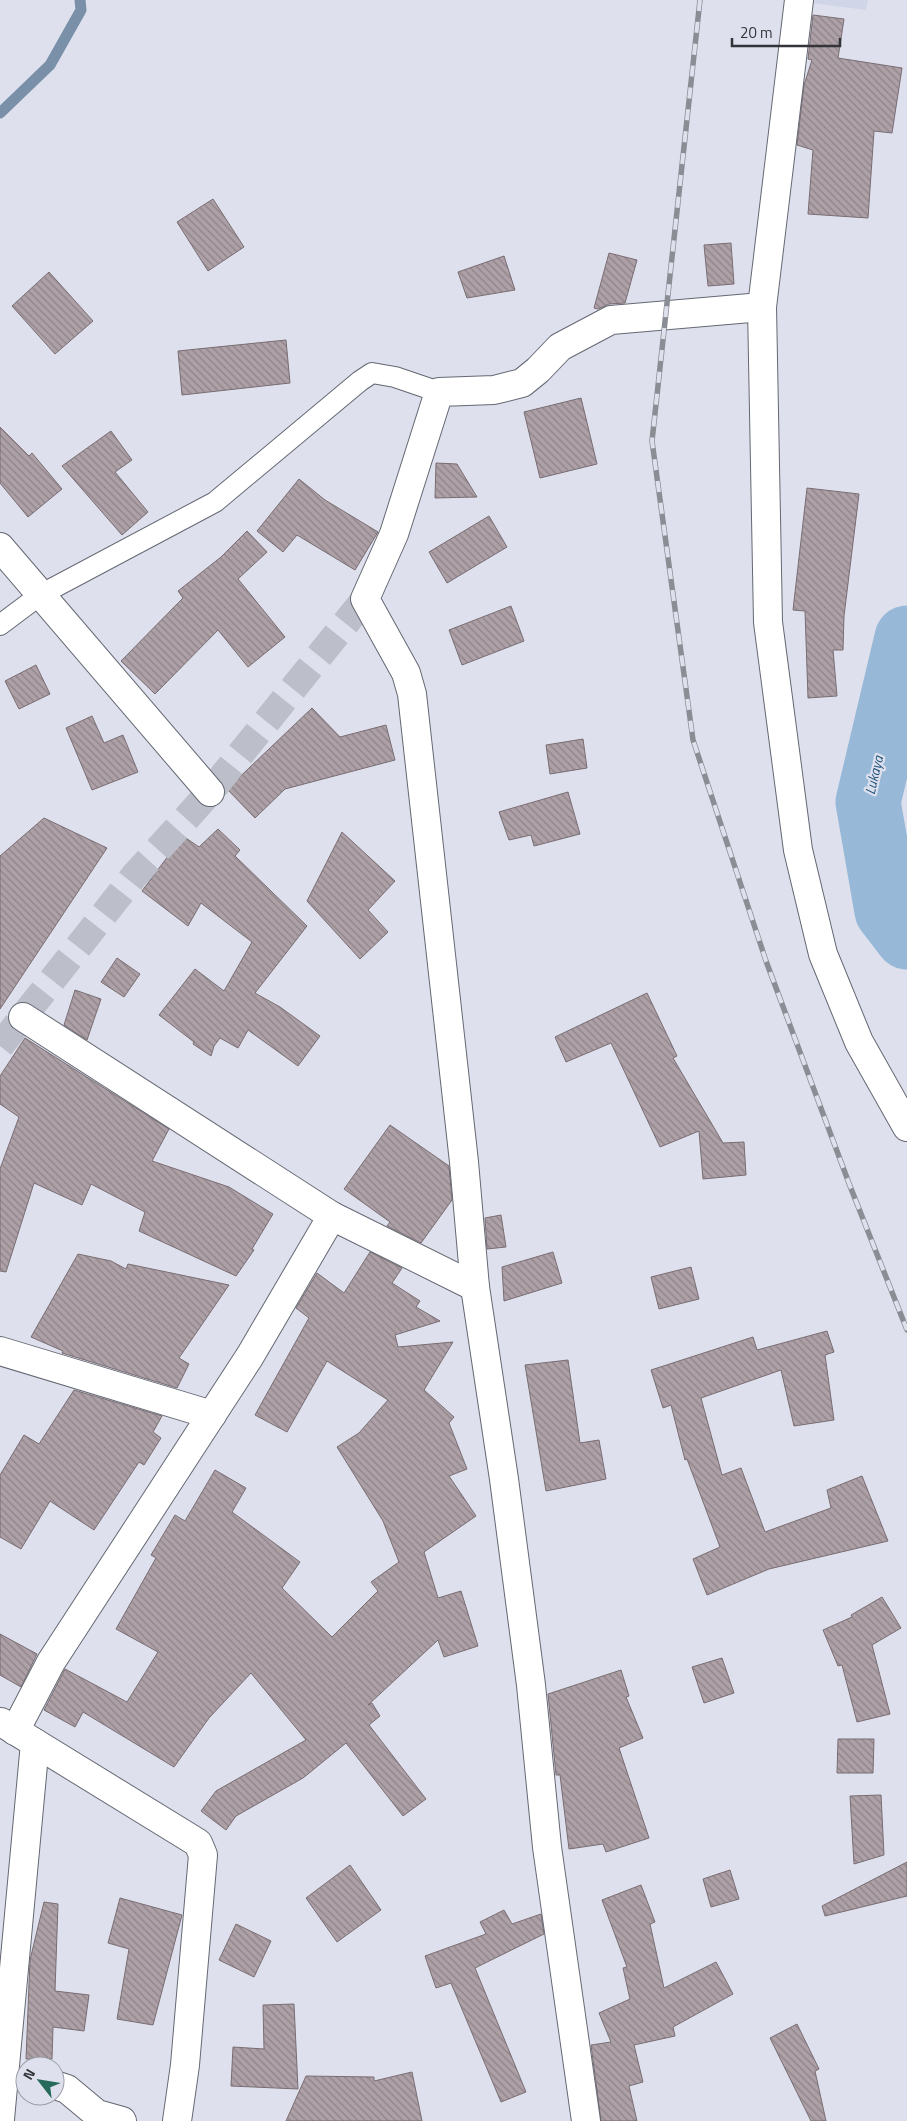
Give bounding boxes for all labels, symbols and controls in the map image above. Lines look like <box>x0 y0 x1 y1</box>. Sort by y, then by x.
scale bar <box>732 15 840 47</box>
text: 20 m <box>740 21 773 44</box>
water label: Lukaya <box>859 752 888 796</box>
north arrow <box>15 2056 65 2106</box>
text: N <box>17 2064 40 2084</box>

